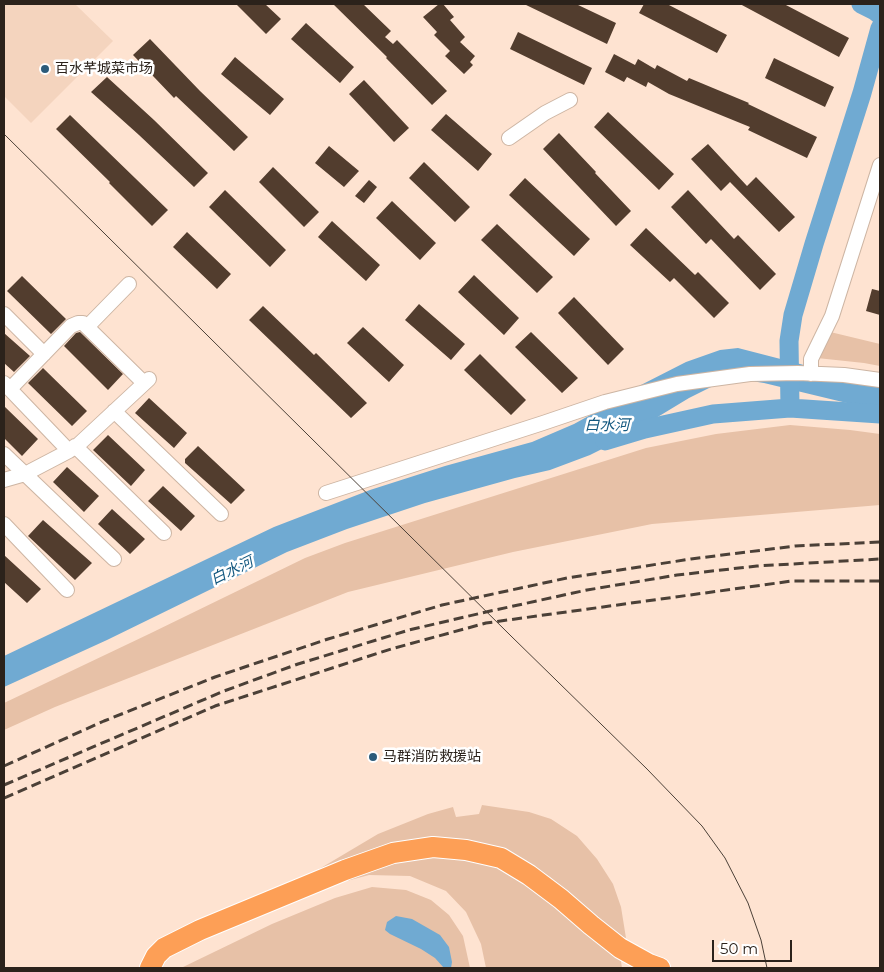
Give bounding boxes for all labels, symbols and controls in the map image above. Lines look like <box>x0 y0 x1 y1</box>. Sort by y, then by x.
place label: 百水芊城菜市场 <box>55 61 153 77</box>
marker: 百水芊城菜市场 <box>39 63 51 75</box>
water label: 白水河 <box>585 417 629 435</box>
water label: 白水河 <box>208 553 256 589</box>
place label: 马群消防救援站 <box>383 749 481 765</box>
marker: 马群消防救援站 <box>367 751 379 763</box>
scale bar <box>714 930 794 962</box>
text: 50 m <box>720 939 758 958</box>

